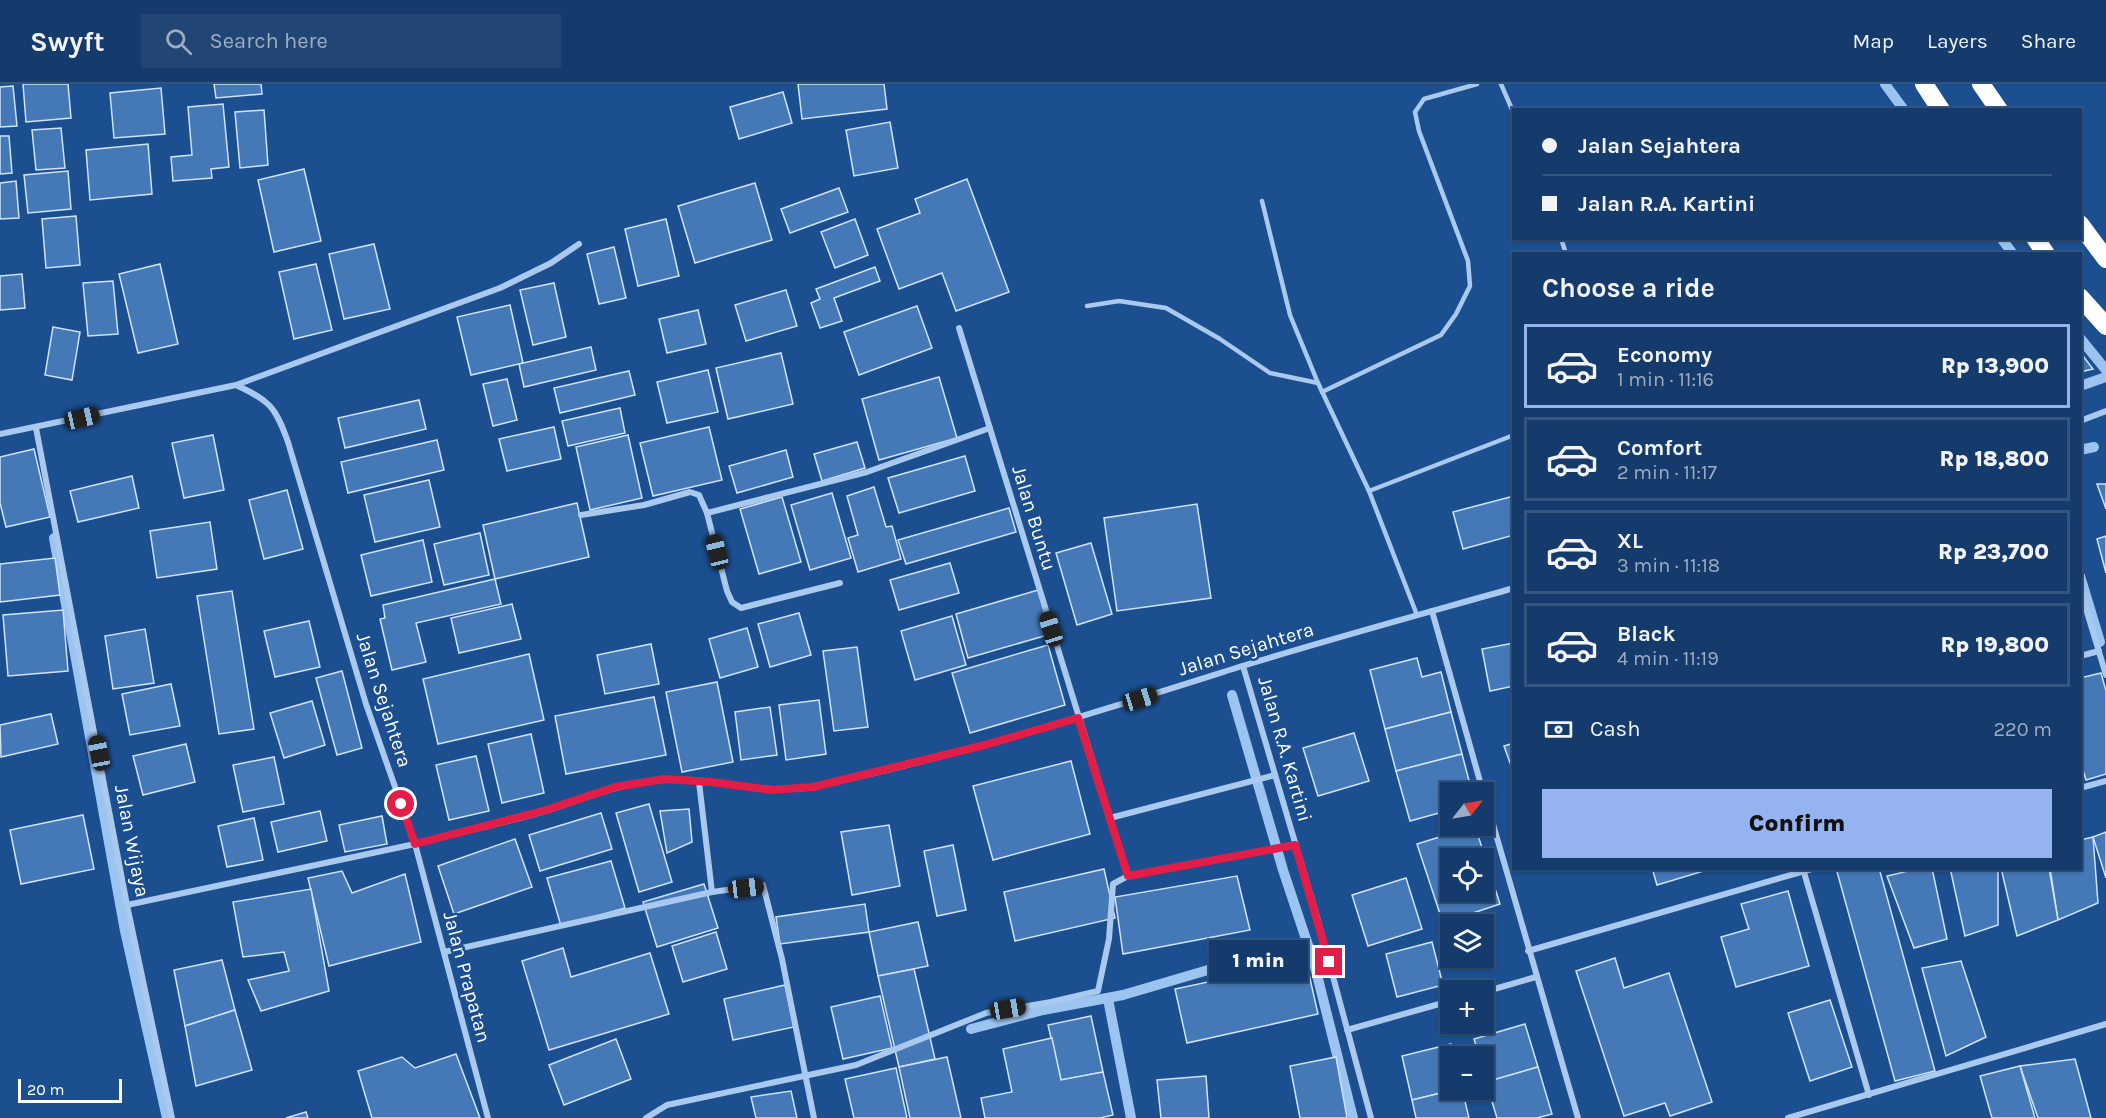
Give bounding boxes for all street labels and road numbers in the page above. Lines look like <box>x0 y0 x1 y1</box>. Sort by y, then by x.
street label: Jalan Buntu <box>1007 463 1061 573</box>
street label: Jalan Sejahtera <box>1176 617 1316 681</box>
street label: Jalan Sejahtera <box>351 630 417 770</box>
street label: Jalan R.A. Kartini <box>1253 674 1317 824</box>
street label: Jalan Wijaya <box>110 783 154 899</box>
street label: Jalan Prapatan <box>438 909 496 1045</box>

